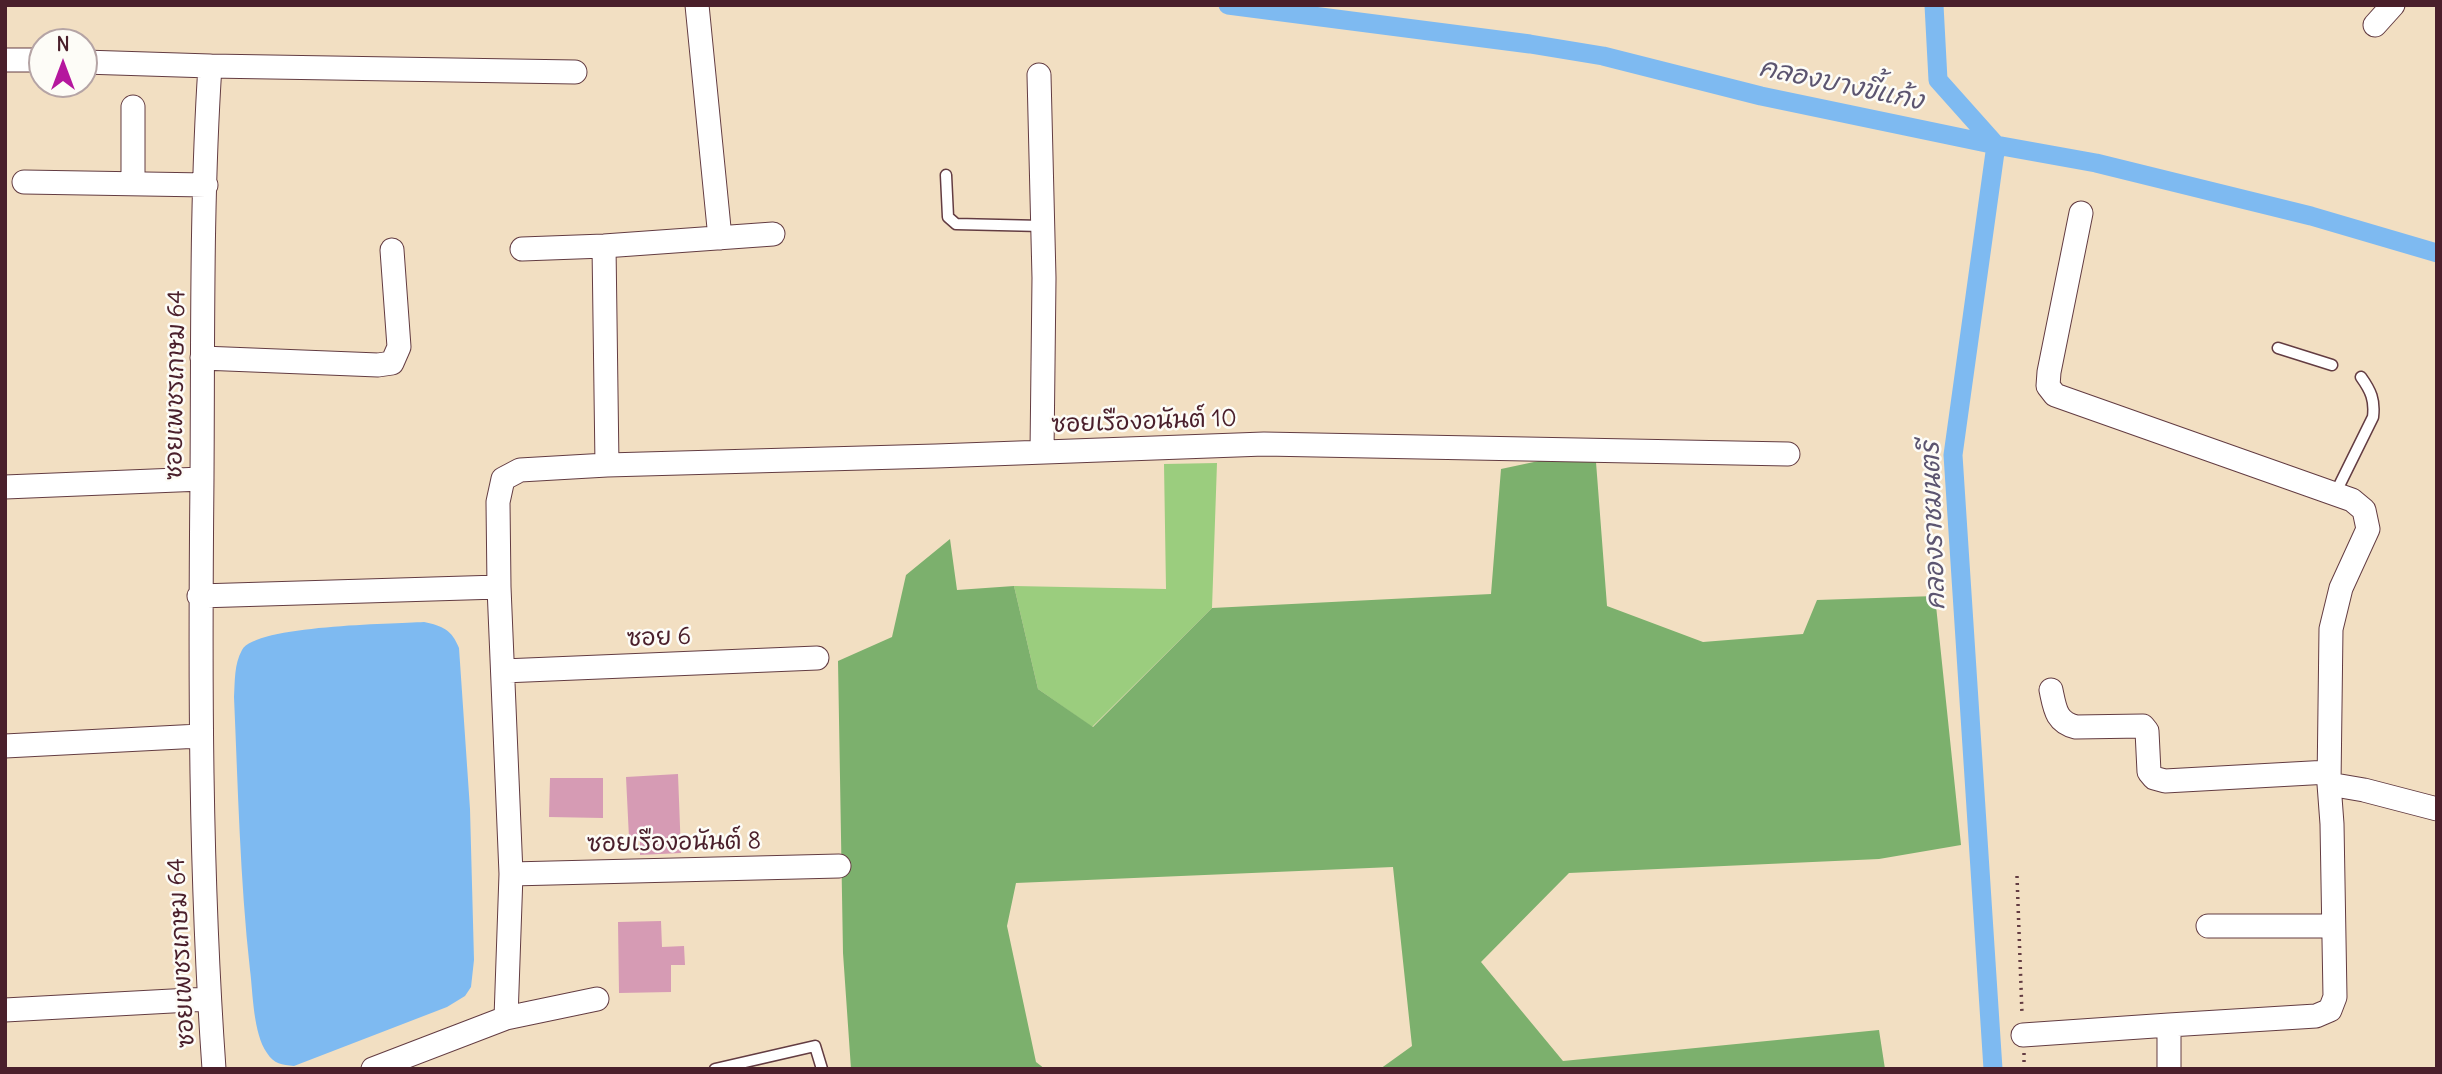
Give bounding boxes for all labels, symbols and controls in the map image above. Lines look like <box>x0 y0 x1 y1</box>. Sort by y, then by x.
north arrow <box>28 28 98 98</box>
text: N <box>56 32 70 56</box>
water label: คลองบางขี้แก้ง <box>1756 52 1926 118</box>
street label: ซอยเพชรเกษม 64 <box>160 290 192 480</box>
street label: ซอยเรืองอนันต์ 10 <box>1051 404 1237 440</box>
water label: คลองราชมนตรี <box>1915 441 1953 611</box>
street label: ซอย 6 <box>626 622 692 654</box>
street label: ซอยเรืองอนันต์ 8 <box>587 827 761 859</box>
street label: ซอยเพชรเกษม 64 <box>163 857 201 1049</box>

